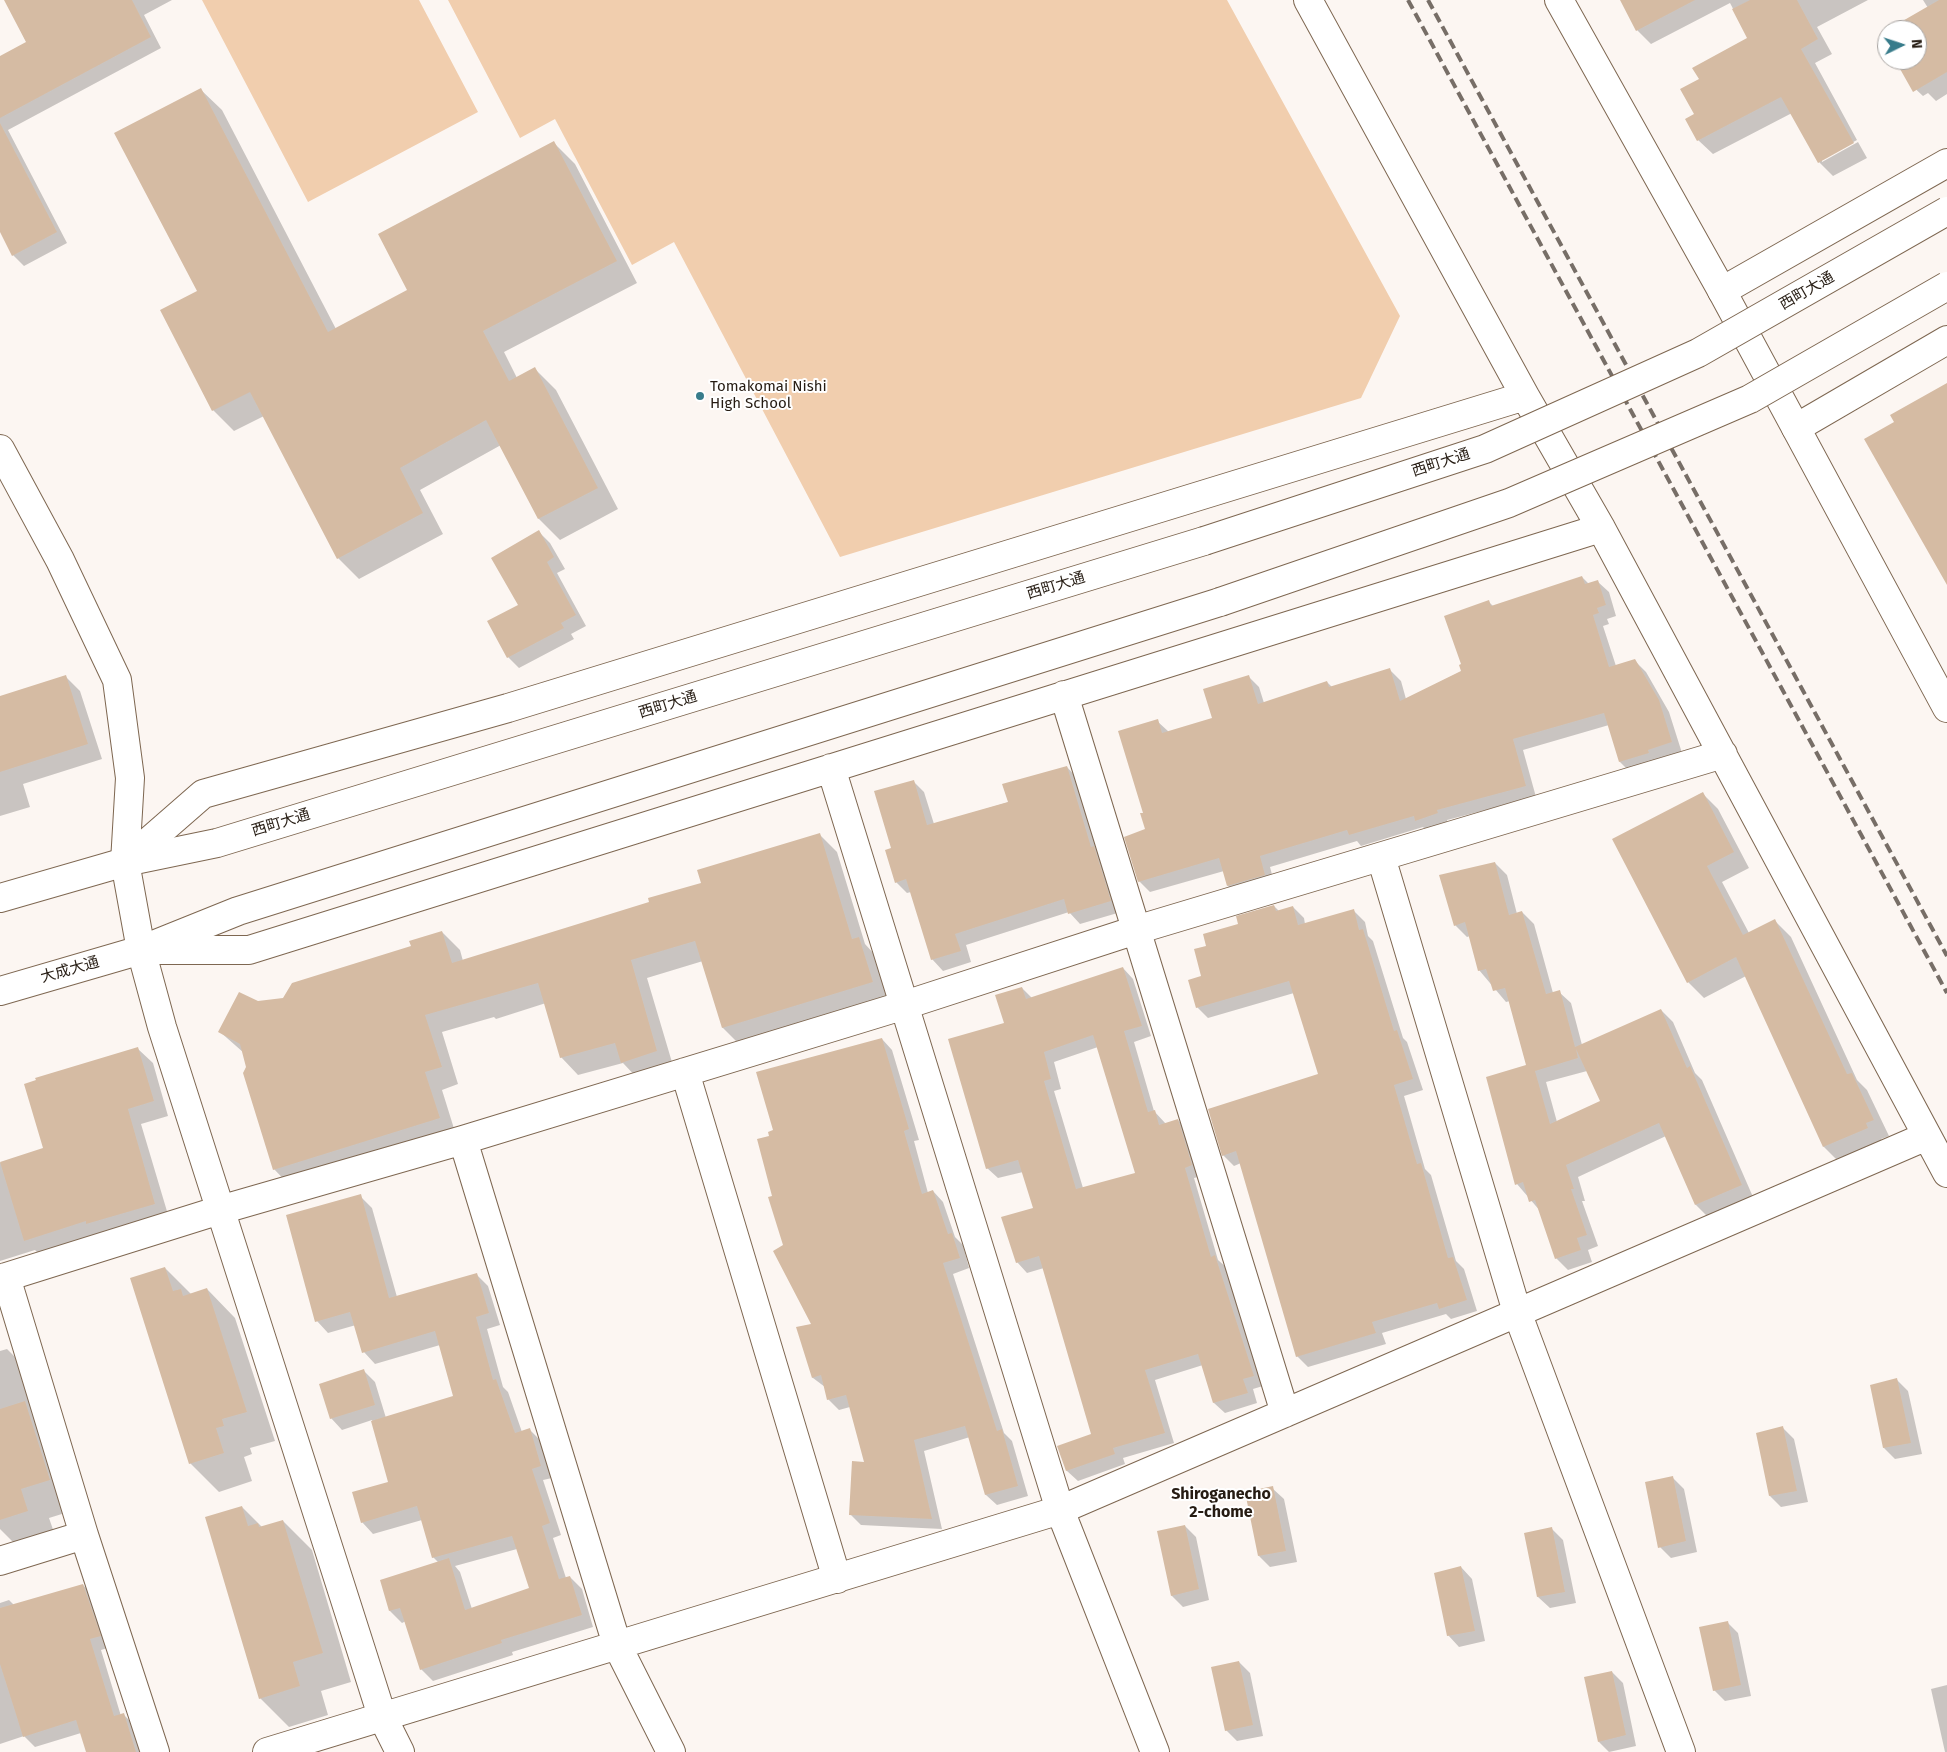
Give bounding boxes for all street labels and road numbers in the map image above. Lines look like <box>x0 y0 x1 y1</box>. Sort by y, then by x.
street label: 西町大通 <box>1777 268 1837 314</box>
street label: 西町大通 <box>1410 445 1472 481</box>
street label: 西町大通 <box>1025 569 1087 603</box>
street label: 西町大通 <box>637 688 699 722</box>
street label: 西町大通 <box>250 806 312 840</box>
street label: 大成大通 <box>39 953 101 987</box>

